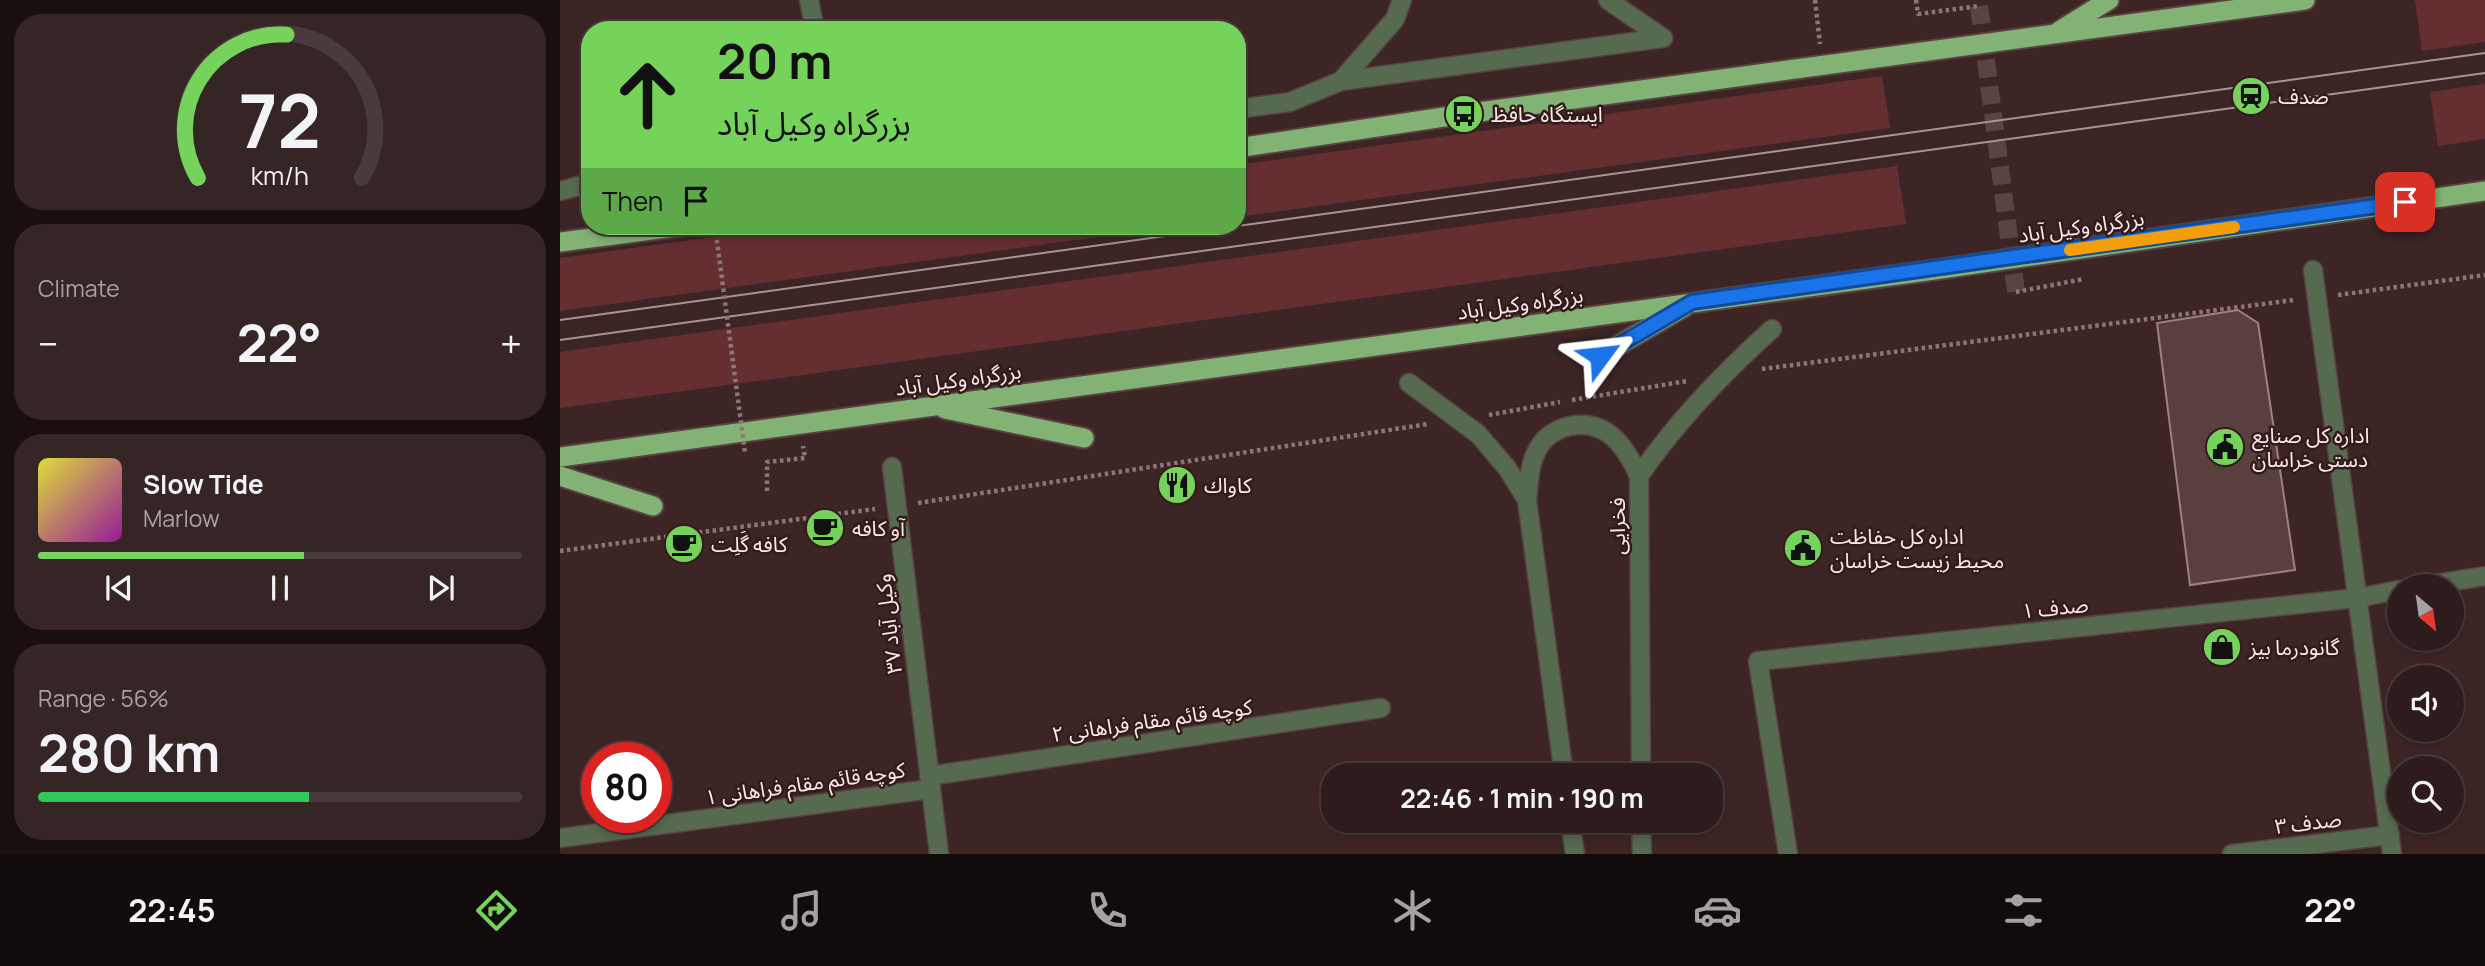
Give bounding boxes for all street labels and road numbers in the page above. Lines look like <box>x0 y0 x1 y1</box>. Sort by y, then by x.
street label: بزرگراه وکیل آباد <box>2016 203 2146 249</box>
street label: بزرگراه وکیل آباد <box>1455 280 1585 326</box>
street label: بزرگراه وکیل آباد <box>893 356 1023 402</box>
street label: فخرایی <box>1603 497 1631 555</box>
street label: ۳۷ وکیل آباد <box>868 572 908 676</box>
street label: صدف ۱ <box>2020 590 2090 624</box>
street label: کوچه قائم مقام فراهانی ۲ <box>1050 692 1255 751</box>
street label: کوچه قائم مقام فراهانی ۱ <box>703 755 908 814</box>
street label: صدف ۳ <box>2273 804 2343 840</box>

